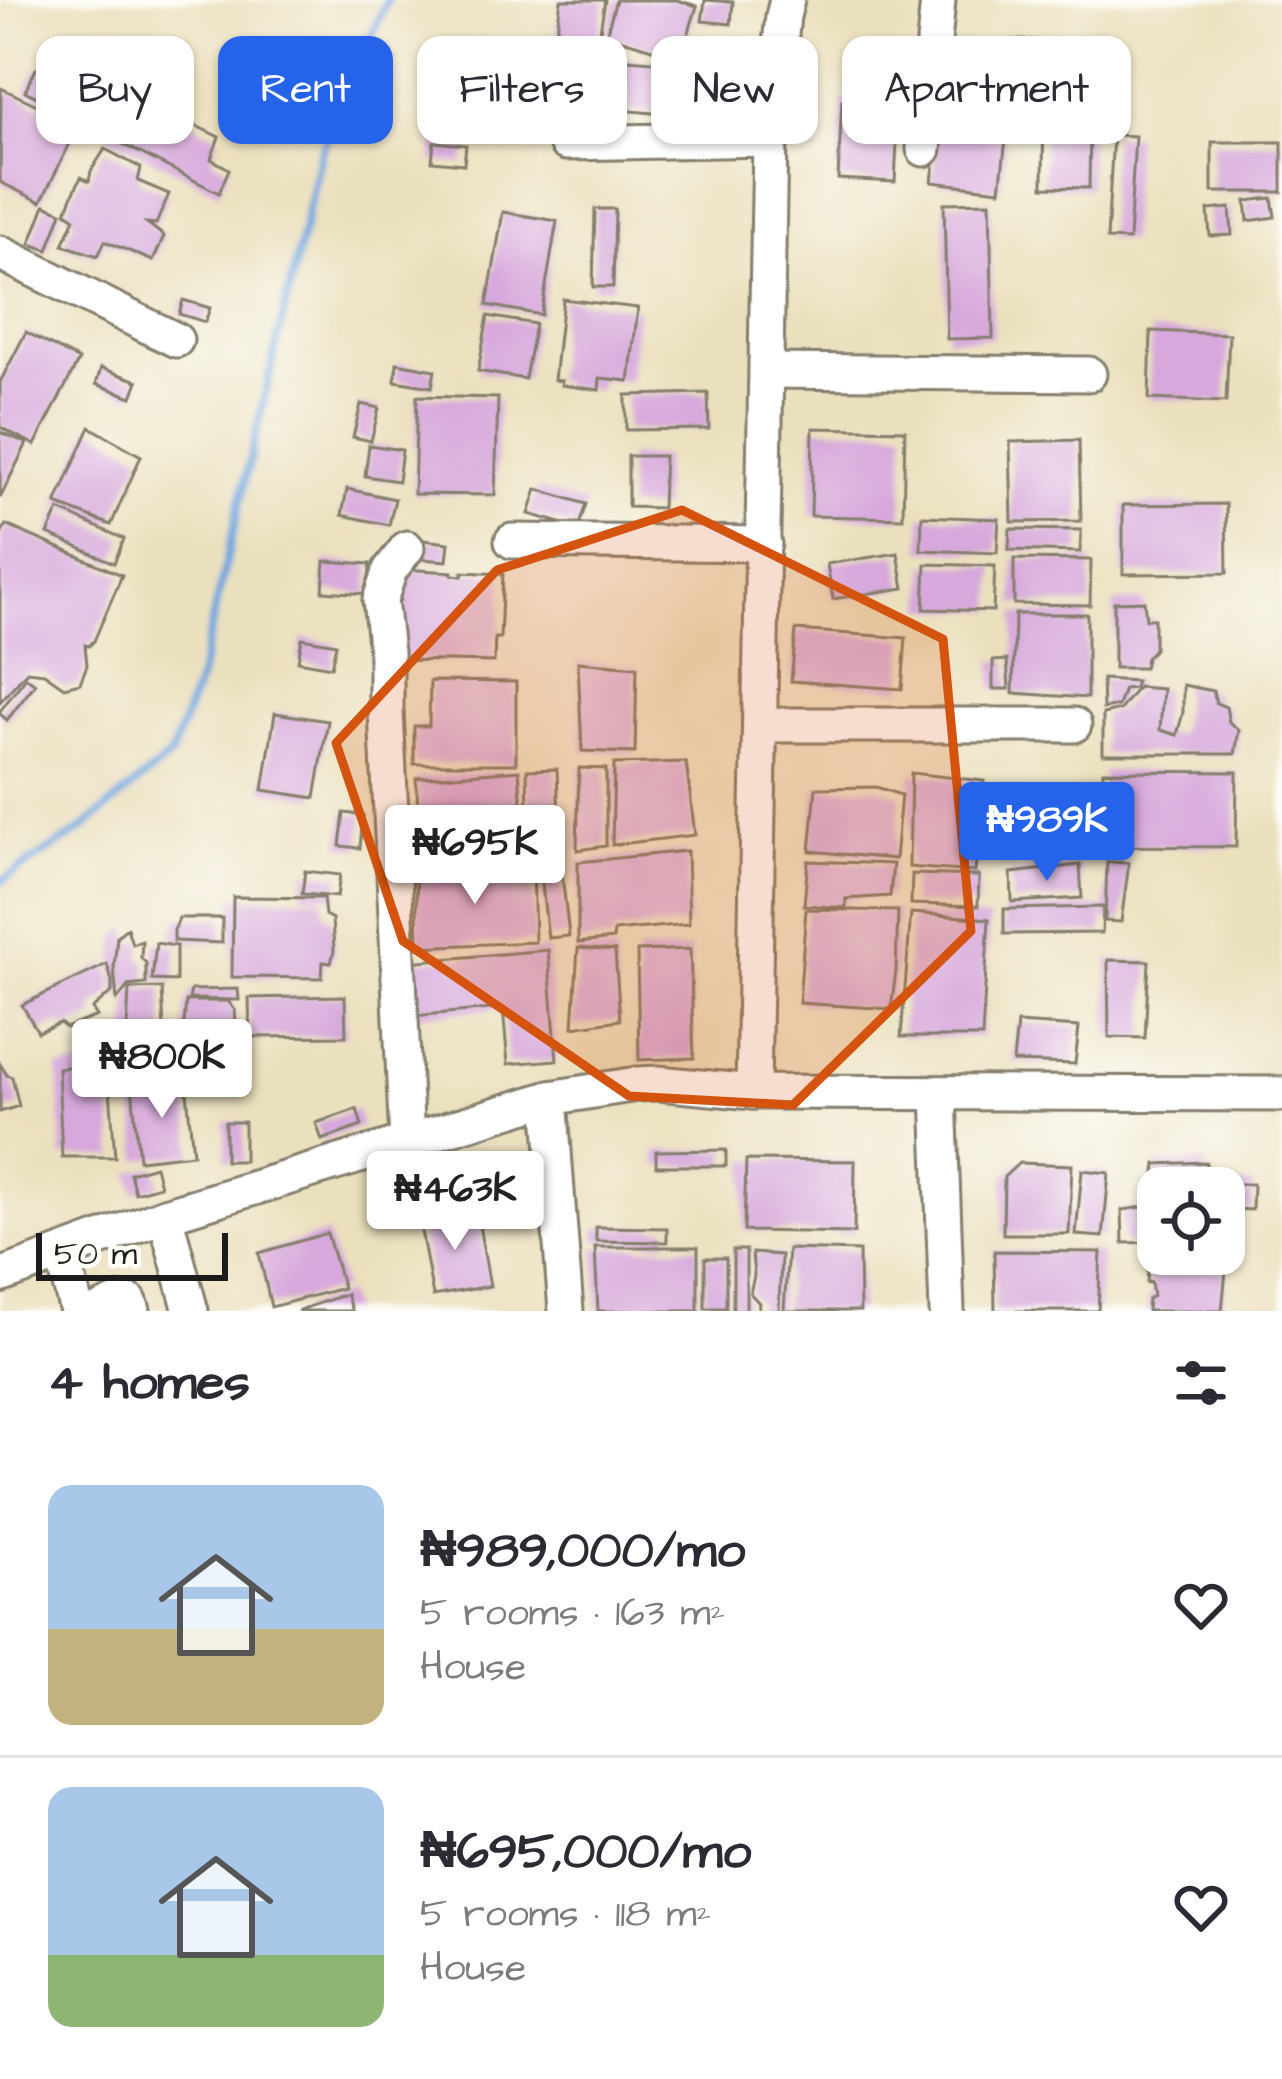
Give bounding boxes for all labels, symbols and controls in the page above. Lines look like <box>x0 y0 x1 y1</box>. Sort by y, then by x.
chip: Buy <box>36 36 194 144</box>
chip: Rent <box>218 36 393 144</box>
chip: Filters <box>417 36 627 144</box>
chip: New <box>651 36 818 144</box>
chip: Apartment <box>842 36 1131 144</box>
pin: ₦989K <box>963 782 1131 884</box>
text: ₦989K <box>986 794 1108 848</box>
pin: ₦695K <box>391 805 559 907</box>
text: ₦695K <box>412 817 538 871</box>
pin: ₦800K <box>78 1019 246 1121</box>
text: ₦800K <box>99 1031 225 1085</box>
pin: ₦463K <box>371 1151 539 1253</box>
text: ₦463K <box>394 1163 516 1217</box>
map controls <box>1137 1167 1245 1275</box>
button: locate <box>1137 1167 1245 1275</box>
scale bar <box>36 1227 228 1280</box>
text: 50 m <box>54 1231 137 1277</box>
text: 4 homes <box>48 1348 250 1419</box>
icon: filters <box>1168 1350 1234 1416</box>
text: ₦989,000/mo <box>420 1516 745 1587</box>
icon: home <box>144 1533 288 1677</box>
icon: heart <box>1168 1572 1234 1638</box>
text: 5 rooms · 163 m² <box>420 1587 725 1641</box>
text: House <box>420 1641 526 1695</box>
text: ₦695,000/mo <box>420 1817 751 1888</box>
icon: home <box>144 1835 288 1979</box>
icon: heart <box>1168 1874 1234 1940</box>
text: 5 rooms · 118 m² <box>420 1888 711 1942</box>
text: House <box>420 1942 526 1996</box>

